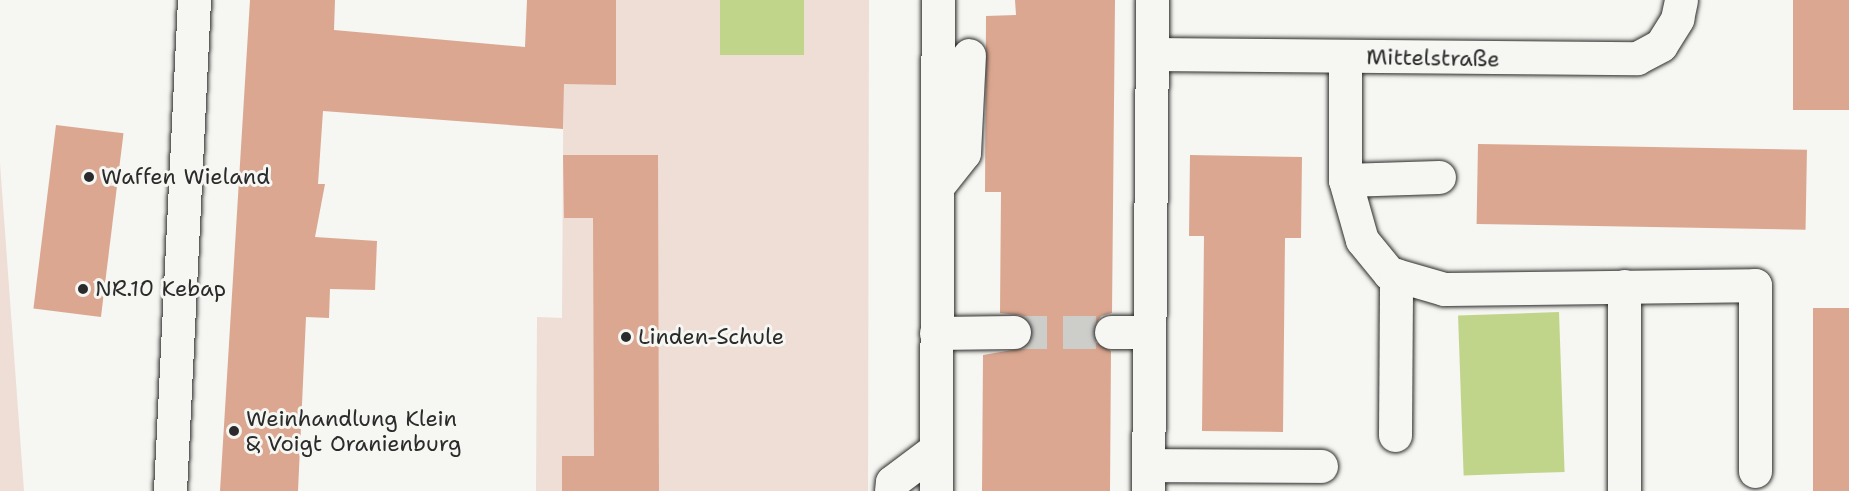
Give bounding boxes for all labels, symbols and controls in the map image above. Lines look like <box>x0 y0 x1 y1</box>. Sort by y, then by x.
street label: Mittelstraße <box>1366 44 1500 72</box>
place label: Waffen Wieland <box>101 164 270 190</box>
marker: Waffen Wieland <box>82 170 96 184</box>
place label: NR.10 Kebap <box>95 276 226 302</box>
marker: NR.10 Kebap <box>76 282 90 296</box>
place label: Linden-Schule <box>638 324 784 350</box>
marker: Linden-Schule <box>619 330 633 344</box>
place label: Weinhandlung Klein & Voigt Oranienburg <box>246 405 462 457</box>
marker: Weinhandlung Klein & Voigt Oranienburg <box>227 424 241 438</box>

